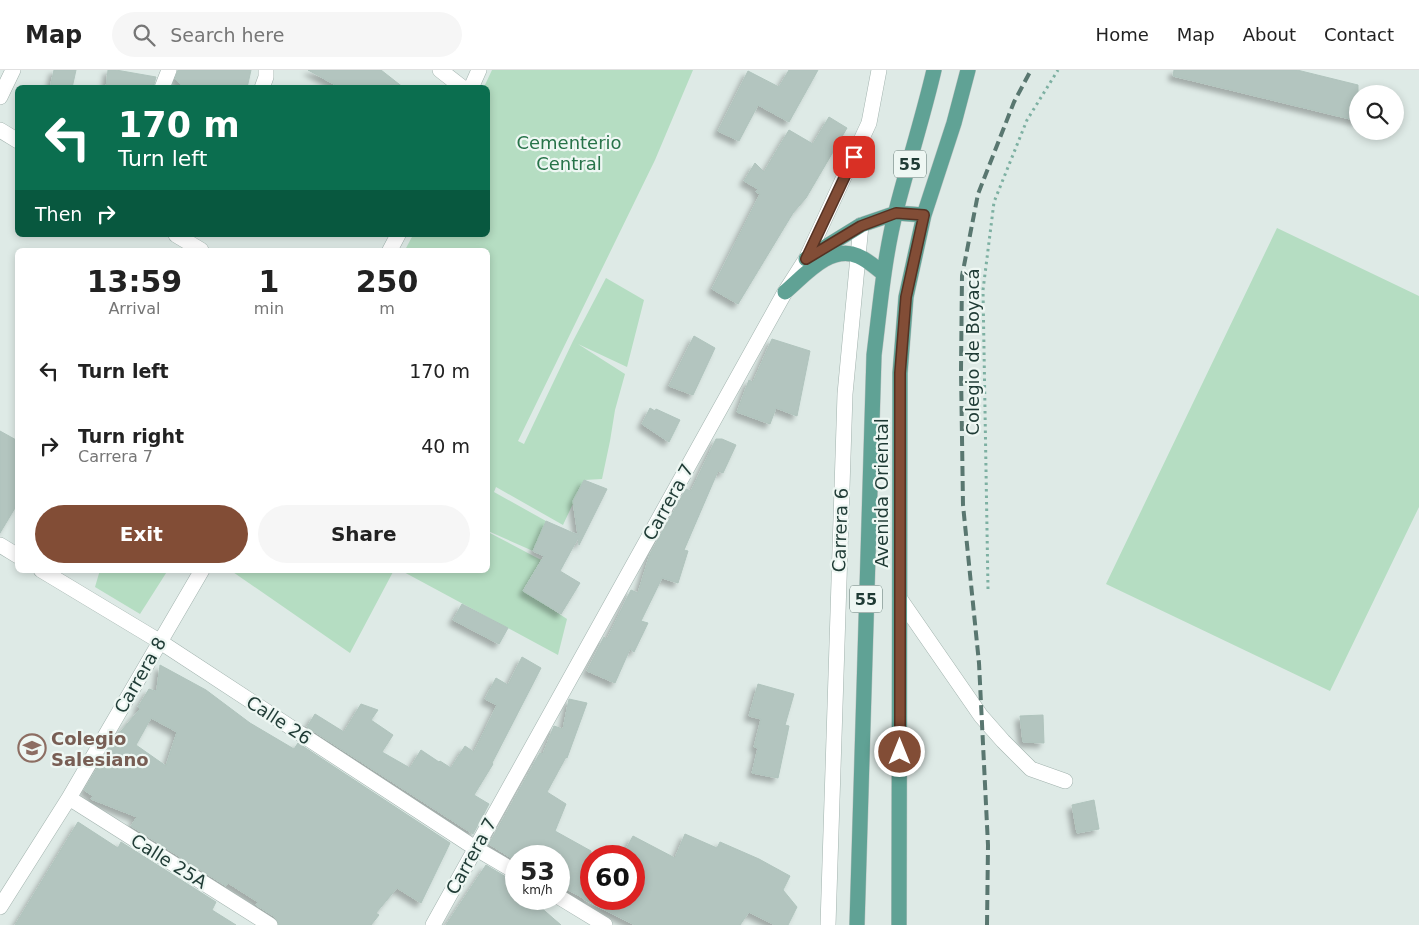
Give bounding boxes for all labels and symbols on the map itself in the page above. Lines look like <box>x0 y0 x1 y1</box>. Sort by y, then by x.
park label: Cementerio Central <box>516 132 622 174</box>
pin <box>833 136 875 178</box>
road number: 55 <box>894 150 926 178</box>
street label: Colegio de Boyacá <box>962 268 983 436</box>
street label: Avenida Oriental <box>871 418 892 568</box>
street label: Carrera 7 <box>638 460 698 544</box>
street label: Carrera 6 <box>828 487 852 573</box>
road number: 55 <box>850 586 882 612</box>
street label: Carrera 8 <box>110 633 170 717</box>
street label: Calle 26 <box>243 691 315 749</box>
position arrow <box>873 725 925 777</box>
place label: Colegio Salesiano <box>51 728 149 770</box>
school or university icon: Colegio Salesiano <box>17 733 47 763</box>
street label: Carrera 7 <box>441 814 501 898</box>
street label: Calle 25A <box>127 829 211 893</box>
speed limit sign: 60 <box>580 845 645 910</box>

